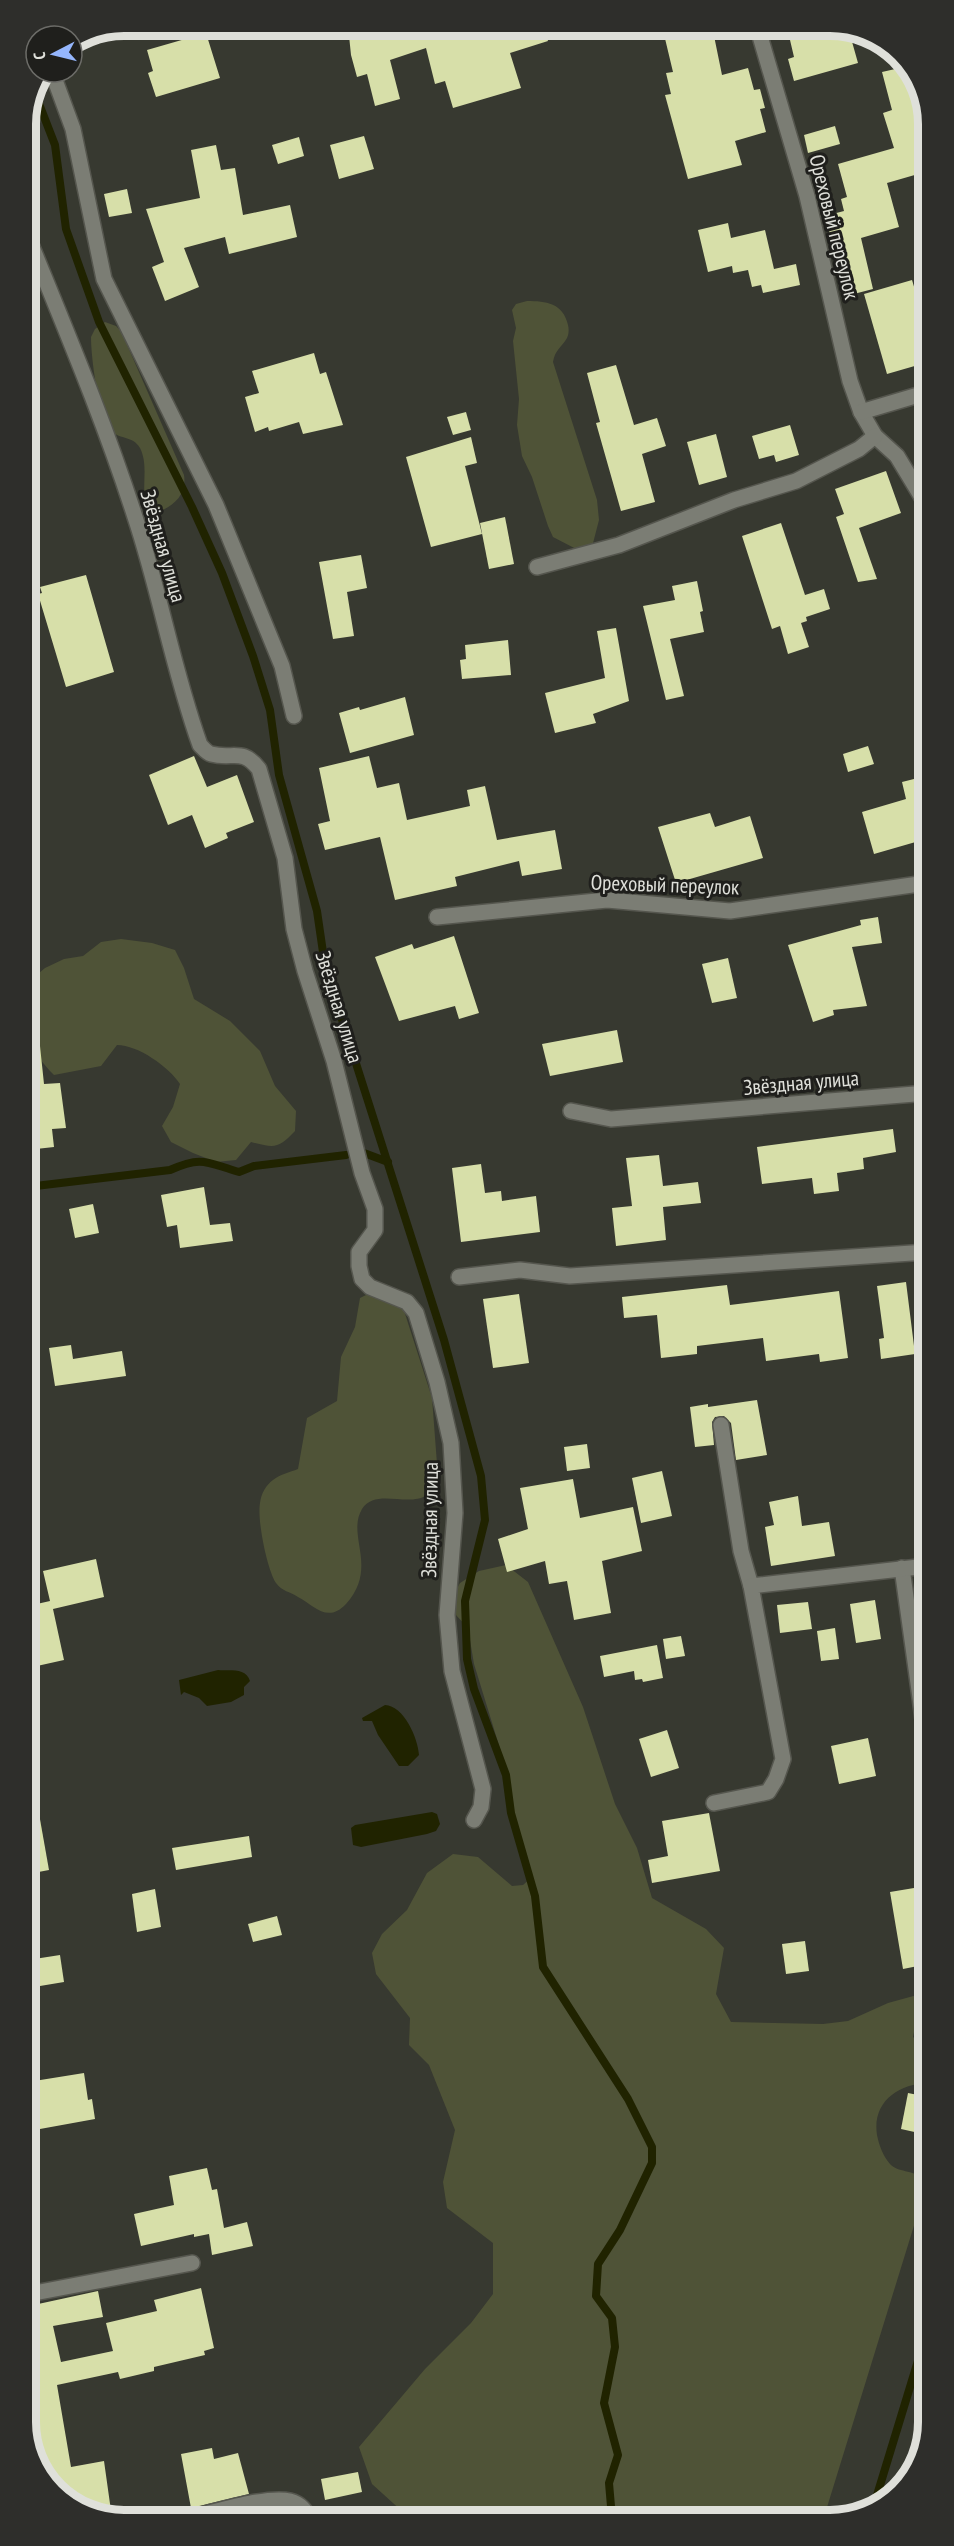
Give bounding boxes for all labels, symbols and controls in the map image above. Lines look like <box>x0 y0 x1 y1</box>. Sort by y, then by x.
north arrow <box>24 24 84 84</box>
text: С <box>29 50 49 61</box>
street label: Ореховый переулок <box>803 152 866 302</box>
street label: Звёздная улица <box>135 486 192 605</box>
street label: Ореховый переулок <box>590 868 740 901</box>
street label: Звёздная улица <box>310 947 369 1066</box>
street label: Звёздная улица <box>742 1064 860 1101</box>
street label: Звёздная улица <box>415 1462 444 1578</box>

